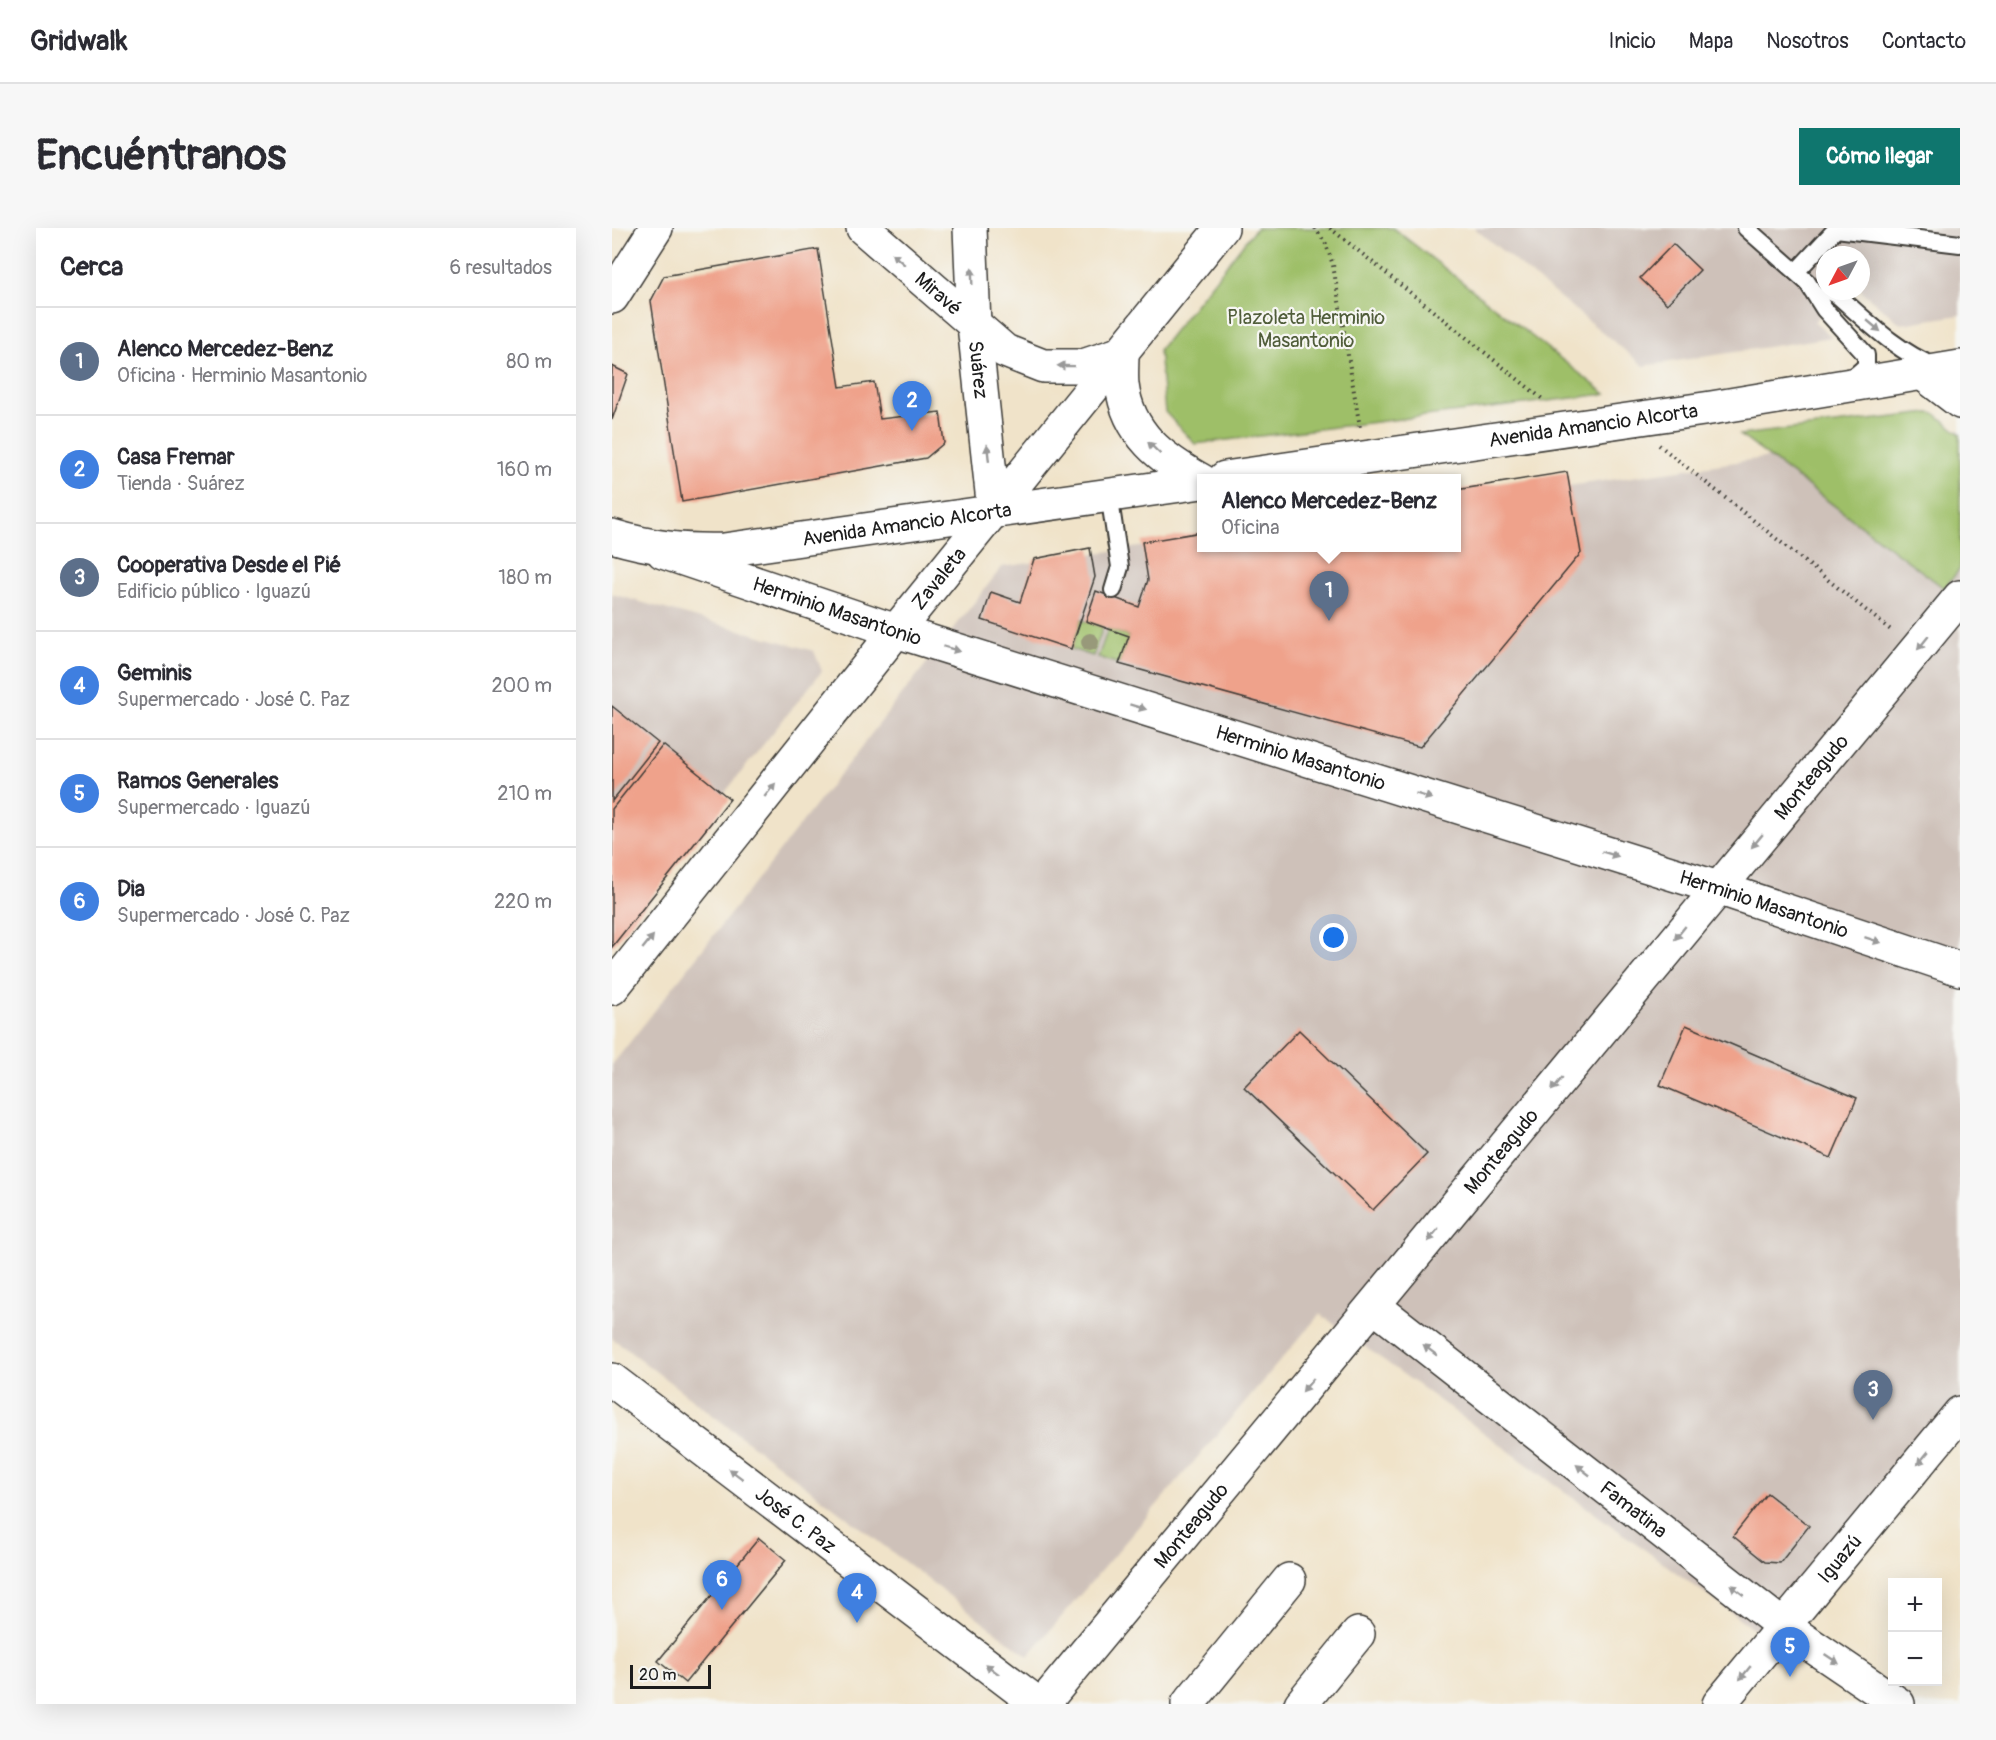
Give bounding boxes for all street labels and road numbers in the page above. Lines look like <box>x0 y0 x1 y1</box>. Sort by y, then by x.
street label: Miravé <box>910 267 967 321</box>
street label: Suárez <box>963 339 994 400</box>
street label: Avenida Amancio Alcorta <box>1487 398 1699 453</box>
street label: Avenida Amancio Alcorta <box>801 497 1013 552</box>
street label: Zavaleta <box>906 542 972 615</box>
street label: Herminio Masantonio <box>749 571 925 651</box>
street label: Herminio Masantonio <box>1212 720 1389 796</box>
street label: Monteagudo <box>1769 729 1854 825</box>
street label: Herminio Masantonio <box>1676 865 1852 944</box>
street label: Monteagudo <box>1459 1103 1544 1199</box>
street label: Famatina <box>1595 1476 1672 1544</box>
street label: Monteagudo <box>1149 1478 1234 1574</box>
street label: José C. Paz <box>750 1481 841 1559</box>
street label: Iguazú <box>1812 1529 1867 1588</box>

